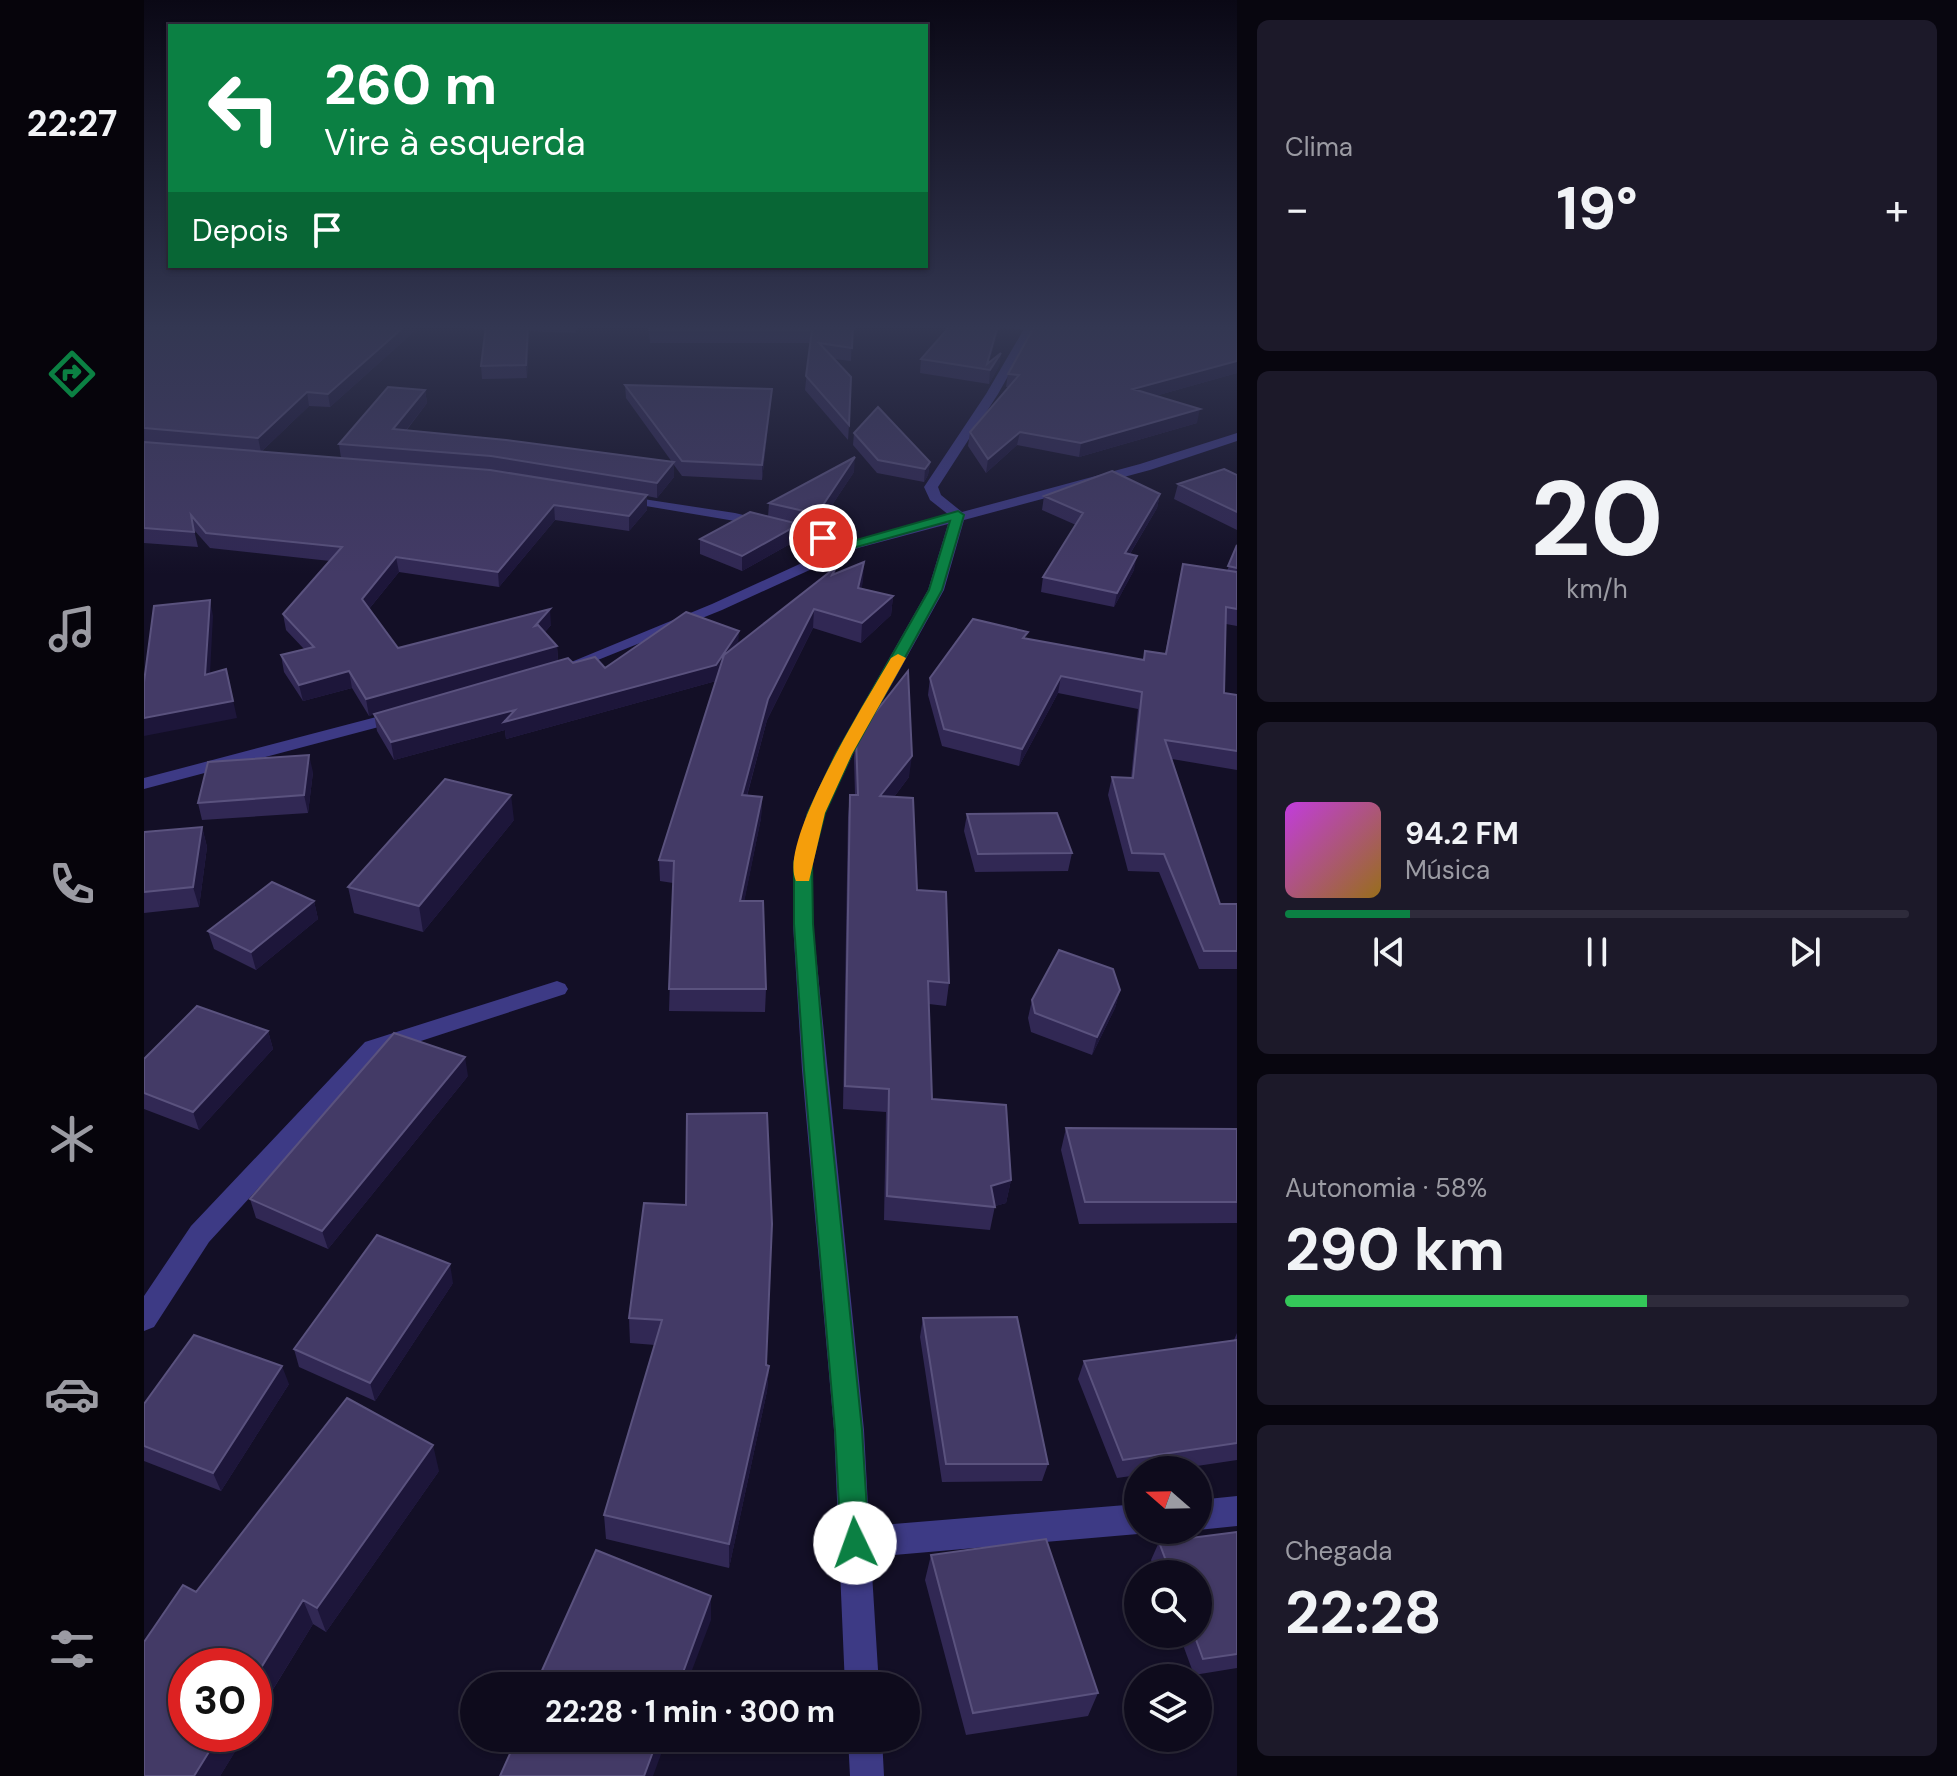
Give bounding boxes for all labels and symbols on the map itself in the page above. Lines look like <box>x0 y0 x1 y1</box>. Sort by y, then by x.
pin <box>789 504 857 572</box>
north arrow <box>1124 1456 1212 1544</box>
position arrow <box>813 1501 897 1585</box>
speed limit sign: 30 <box>168 1648 272 1752</box>

